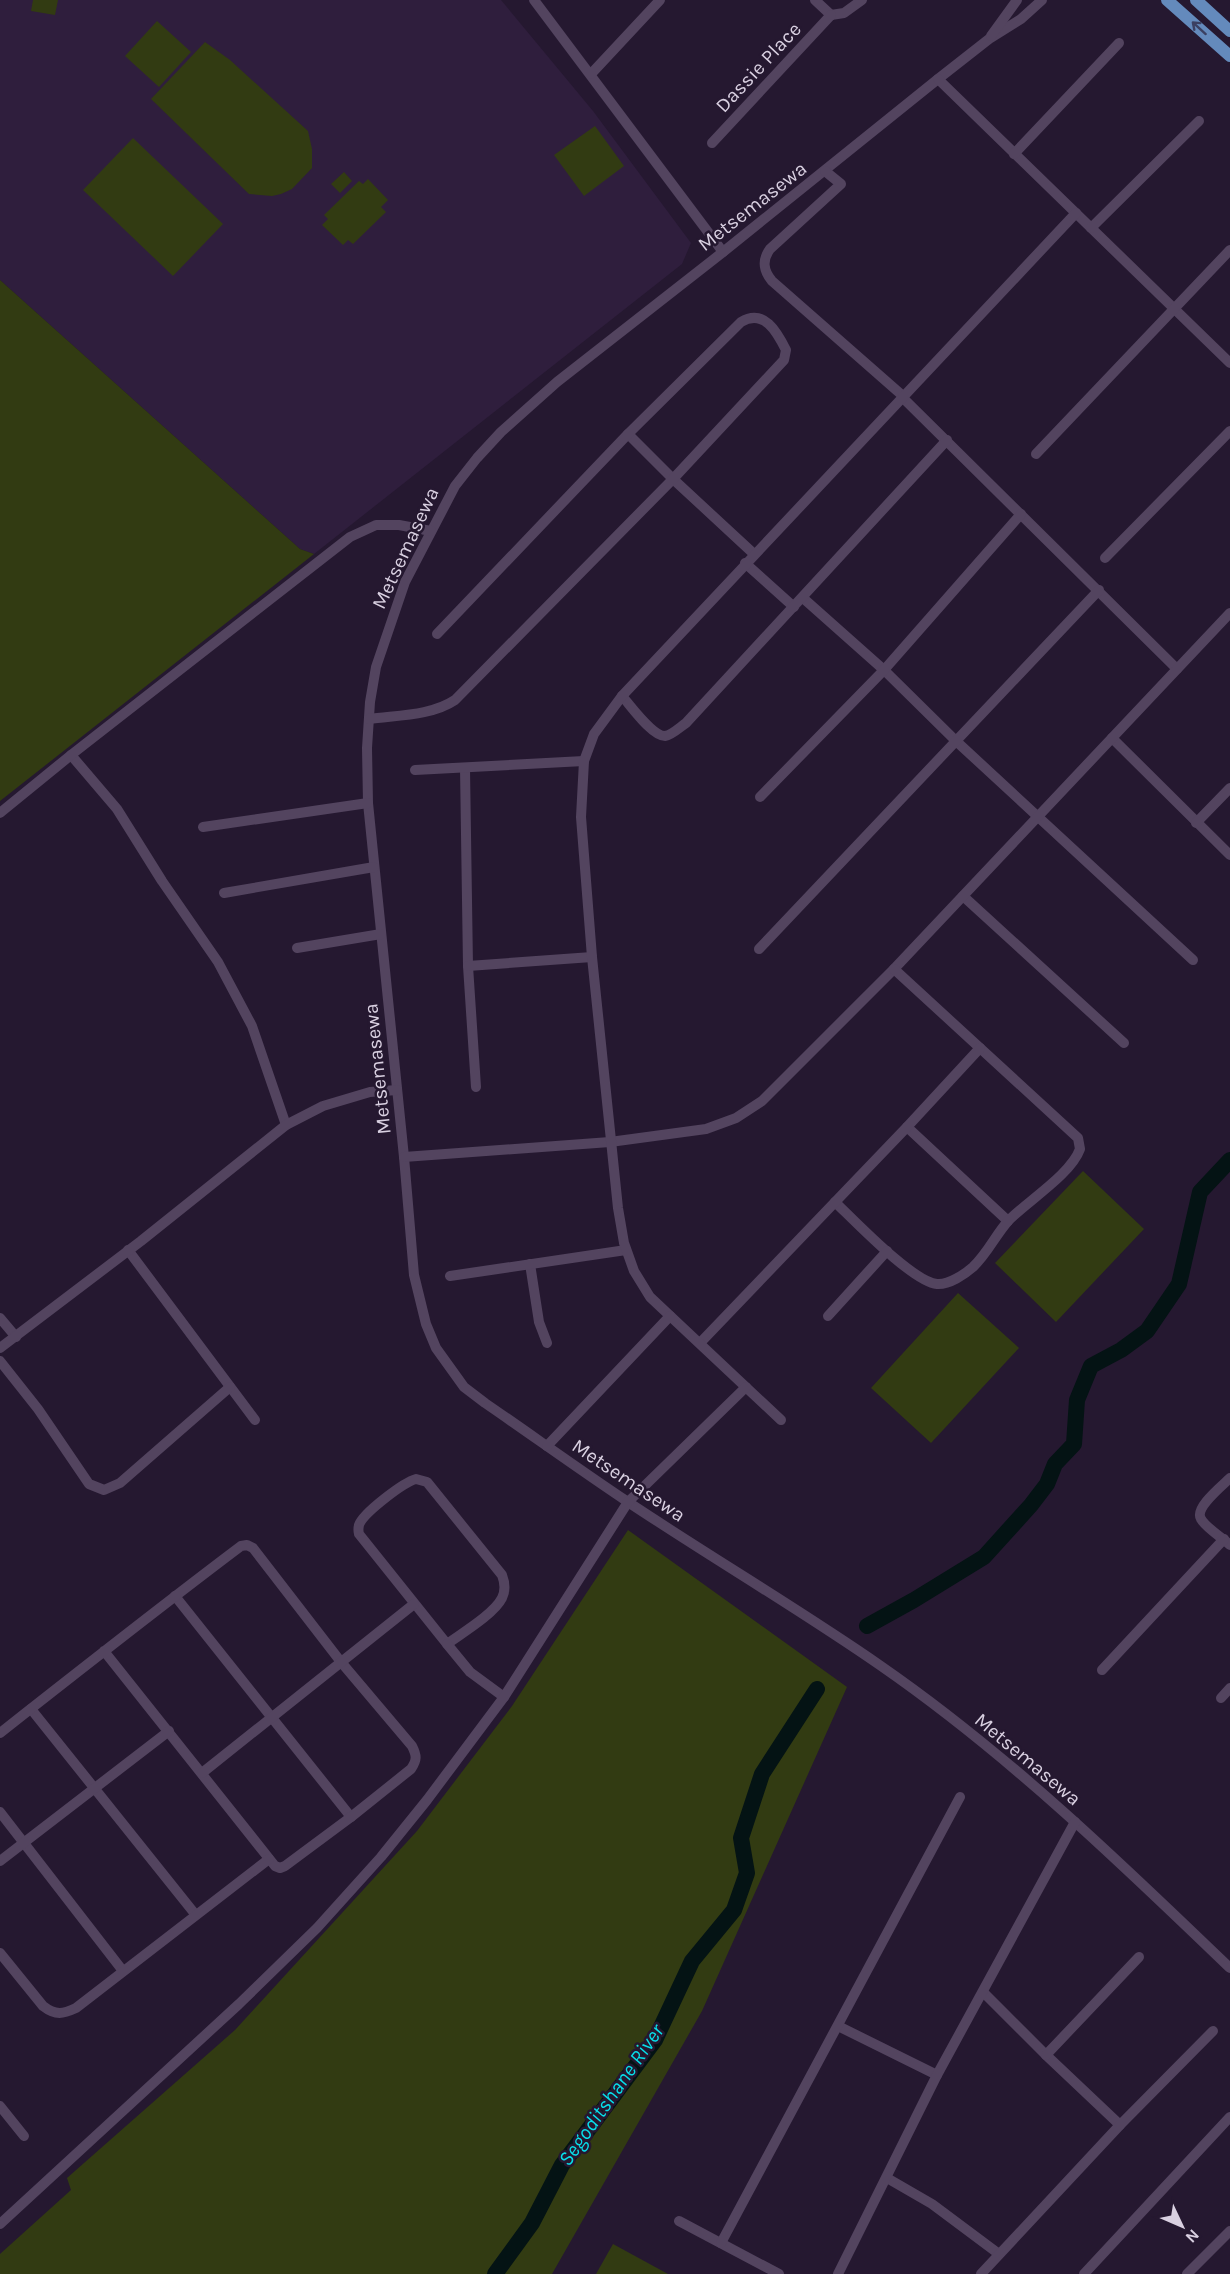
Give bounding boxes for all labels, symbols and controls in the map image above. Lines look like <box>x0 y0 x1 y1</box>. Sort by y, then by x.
street label: Dassie Place <box>711 18 806 117</box>
one-way arrow <box>1192 21 1207 35</box>
street label: Metsemasewa <box>693 157 811 256</box>
street label: Metsemasewa <box>367 484 444 613</box>
street label: Metsemasewa <box>359 1002 396 1136</box>
street label: Metsemasewa <box>568 1434 690 1527</box>
street label: Metsemasewa <box>970 1708 1085 1810</box>
water label: Segoditshane River <box>553 2019 669 2170</box>
north arrow <box>1152 2196 1212 2256</box>
text: N <box>1182 2225 1203 2247</box>

